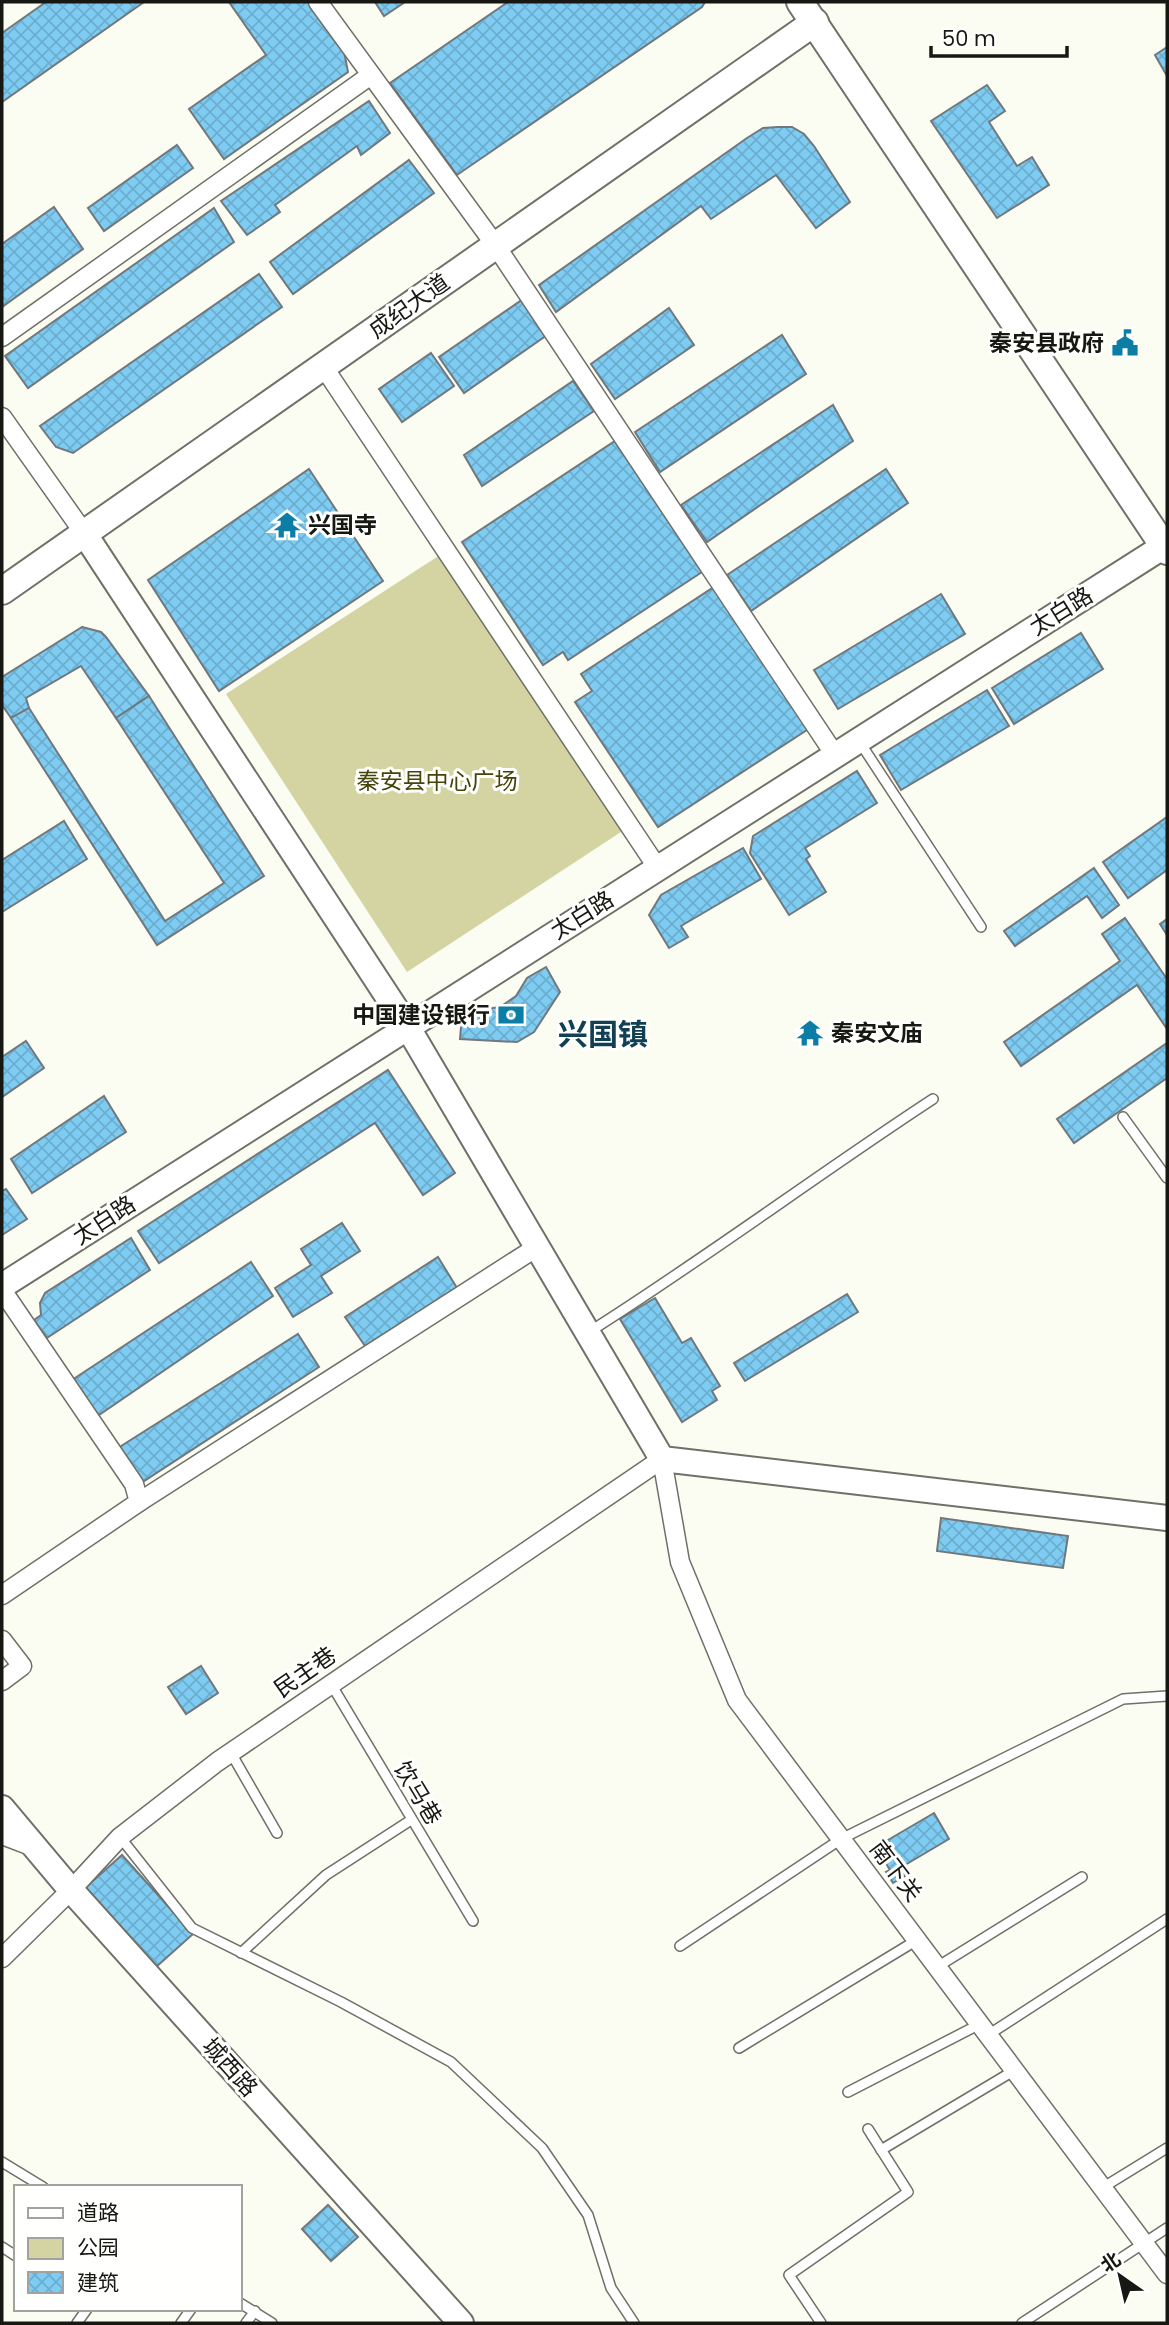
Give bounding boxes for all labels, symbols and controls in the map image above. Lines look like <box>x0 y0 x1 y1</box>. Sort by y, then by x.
scale bar <box>931 14 1068 58</box>
text: 50 m <box>942 24 996 53</box>
street label: 成纪大道 <box>362 267 456 345</box>
place label: 秦安县政府 <box>989 327 1104 359</box>
public building icon: 秦安县政府 <box>1110 328 1140 358</box>
place label: 兴国寺 <box>308 509 377 541</box>
temple icon: 兴国寺 <box>272 510 302 540</box>
street label: 太白路 <box>1023 579 1099 643</box>
park label: 秦安县中心广场 <box>357 765 518 797</box>
street label: 太白路 <box>544 883 620 947</box>
place label: 中国建设银行 <box>352 999 490 1031</box>
bank icon: 中国建设银行 <box>496 1000 526 1030</box>
district label: 兴国镇 <box>558 1013 648 1056</box>
place label: 秦安文庙 <box>831 1017 923 1049</box>
temple icon: 秦安文庙 <box>795 1018 825 1048</box>
street label: 太白路 <box>66 1188 142 1252</box>
street label: 民主巷 <box>268 1639 342 1705</box>
street label: 饮马巷 <box>387 1755 449 1831</box>
street label: 南下关 <box>862 1834 930 1908</box>
street label: 城西路 <box>195 2031 265 2103</box>
legend <box>14 2185 242 2311</box>
text: 道路 <box>77 2198 119 2227</box>
text: 公园 <box>77 2233 119 2262</box>
north arrow <box>1085 2241 1155 2311</box>
text: 北 <box>1095 2246 1126 2279</box>
text: 建筑 <box>77 2268 119 2297</box>

